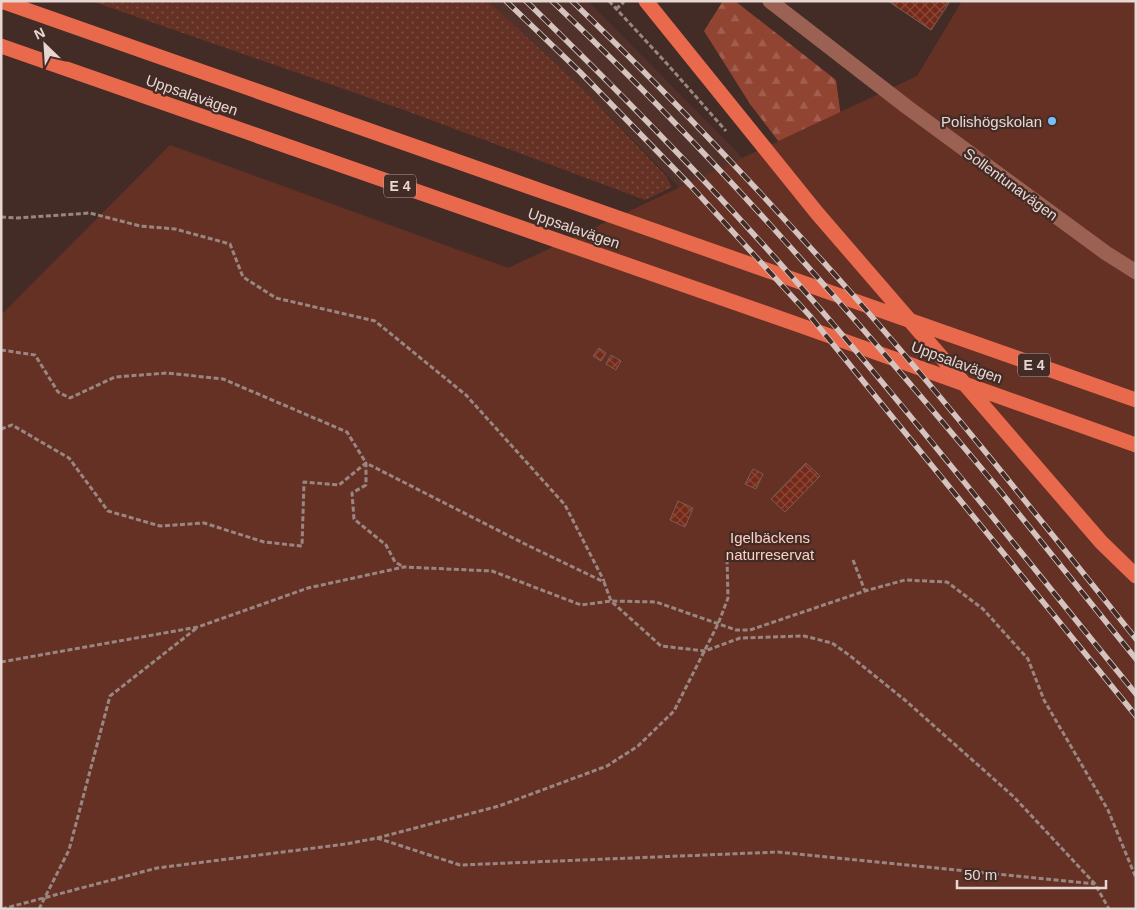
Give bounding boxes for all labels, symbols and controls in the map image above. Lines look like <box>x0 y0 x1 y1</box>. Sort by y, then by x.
north arrow <box>20 20 70 70</box>
text: N <box>32 24 47 43</box>
street label: Uppsalavägen <box>144 71 240 119</box>
place label: Polishögskolan <box>941 113 1042 130</box>
marker: Polishögskolan <box>1046 115 1058 127</box>
street label: Sollentunavägen <box>961 144 1061 224</box>
road number: E 4 <box>384 175 416 198</box>
street label: Uppsalavägen <box>526 204 622 252</box>
street label: Uppsalavägen <box>909 338 1005 386</box>
road number: E 4 <box>1018 354 1050 376</box>
park label: Igelbäckens naturreservat <box>726 529 815 563</box>
scale bar <box>957 858 1106 890</box>
text: 50 m <box>964 866 997 883</box>

